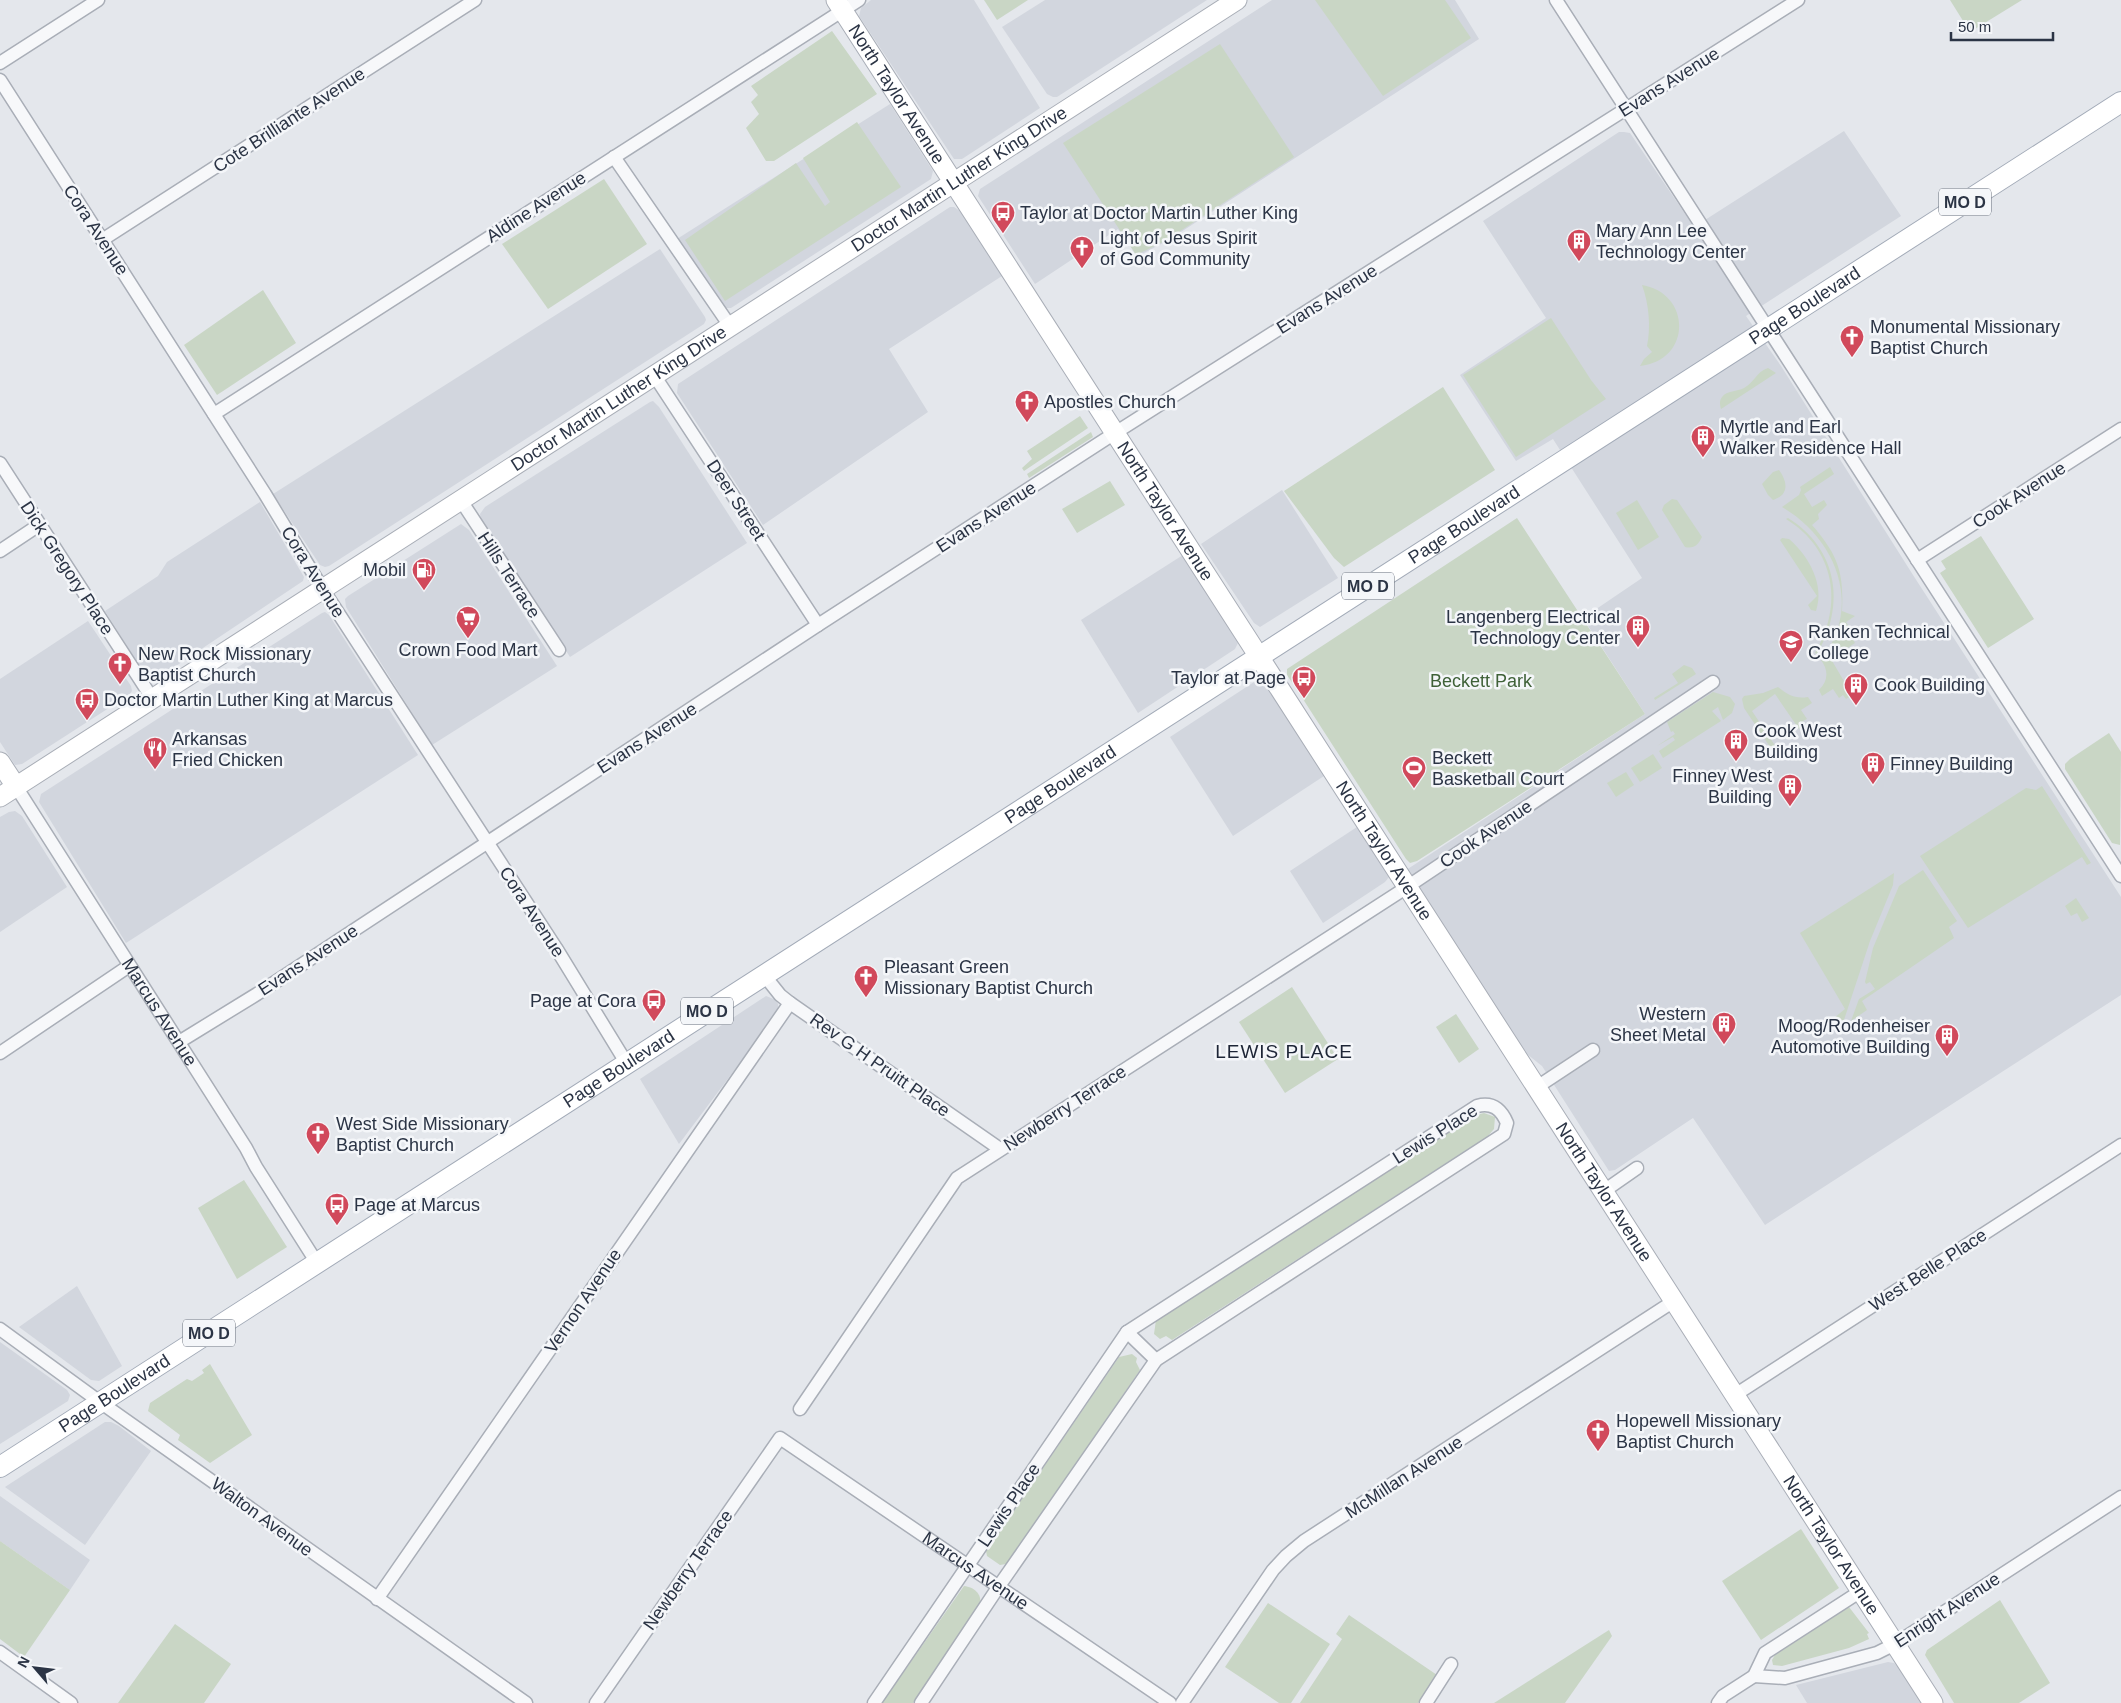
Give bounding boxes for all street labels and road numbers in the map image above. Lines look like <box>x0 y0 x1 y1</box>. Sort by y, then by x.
street label: North Taylor Avenue <box>845 21 949 167</box>
street label: Evans Avenue <box>1615 43 1723 121</box>
street label: Cote Brilliante Avenue <box>209 63 369 177</box>
street label: Doctor Martin Luther King Drive <box>848 102 1071 256</box>
street label: Aldine Avenue <box>482 167 590 247</box>
street label: Cora Avenue <box>59 181 133 279</box>
road number: MO D <box>1939 188 1991 216</box>
street label: Evans Avenue <box>1273 260 1381 338</box>
street label: Page Boulevard <box>1745 263 1864 349</box>
street label: Doctor Martin Luther King Drive <box>507 322 730 475</box>
street label: North Taylor Avenue <box>1113 438 1217 584</box>
street label: Deer Street <box>703 456 769 544</box>
street label: Cook Avenue <box>1969 458 2069 532</box>
street label: Evans Avenue <box>932 477 1040 557</box>
street label: Page Boulevard <box>1405 482 1523 568</box>
street label: Dick Gregory Place <box>16 498 118 638</box>
street label: Cora Avenue <box>277 523 349 621</box>
street label: Hills Terrace <box>474 528 544 622</box>
road number: MO D <box>1342 572 1394 600</box>
street label: Evans Avenue <box>593 698 701 778</box>
street label: Page Boulevard <box>1001 741 1120 828</box>
street label: North Taylor Avenue <box>1332 777 1436 924</box>
street label: Cook Avenue <box>1436 796 1536 872</box>
street label: Cora Avenue <box>495 863 569 961</box>
street label: Evans Avenue <box>254 920 362 1000</box>
street label: Marcus Avenue <box>118 954 201 1070</box>
road number: MO D <box>681 998 733 1024</box>
street label: Rev G H Pruitt Place <box>806 1009 954 1121</box>
street label: Page Boulevard <box>560 1026 678 1112</box>
street label: Newberry Terrace <box>1000 1061 1130 1155</box>
street label: Lewis Place <box>1389 1100 1481 1168</box>
street label: North Taylor Avenue <box>1552 1119 1656 1265</box>
street label: West Belle Place <box>1866 1225 1990 1315</box>
street label: Vernon Avenue <box>541 1245 625 1357</box>
road number: MO D <box>183 1320 235 1346</box>
street label: Page Boulevard <box>55 1350 174 1436</box>
street label: McMillan Avenue <box>1342 1432 1466 1522</box>
street label: Lewis Place <box>974 1460 1044 1550</box>
street label: North Taylor Avenue <box>1779 1472 1883 1618</box>
street label: Walton Avenue <box>208 1474 316 1560</box>
street label: Newberry Terrace <box>639 1506 737 1634</box>
street label: Marcus Avenue <box>919 1528 1032 1614</box>
street label: Enright Avenue <box>1890 1568 2004 1652</box>

